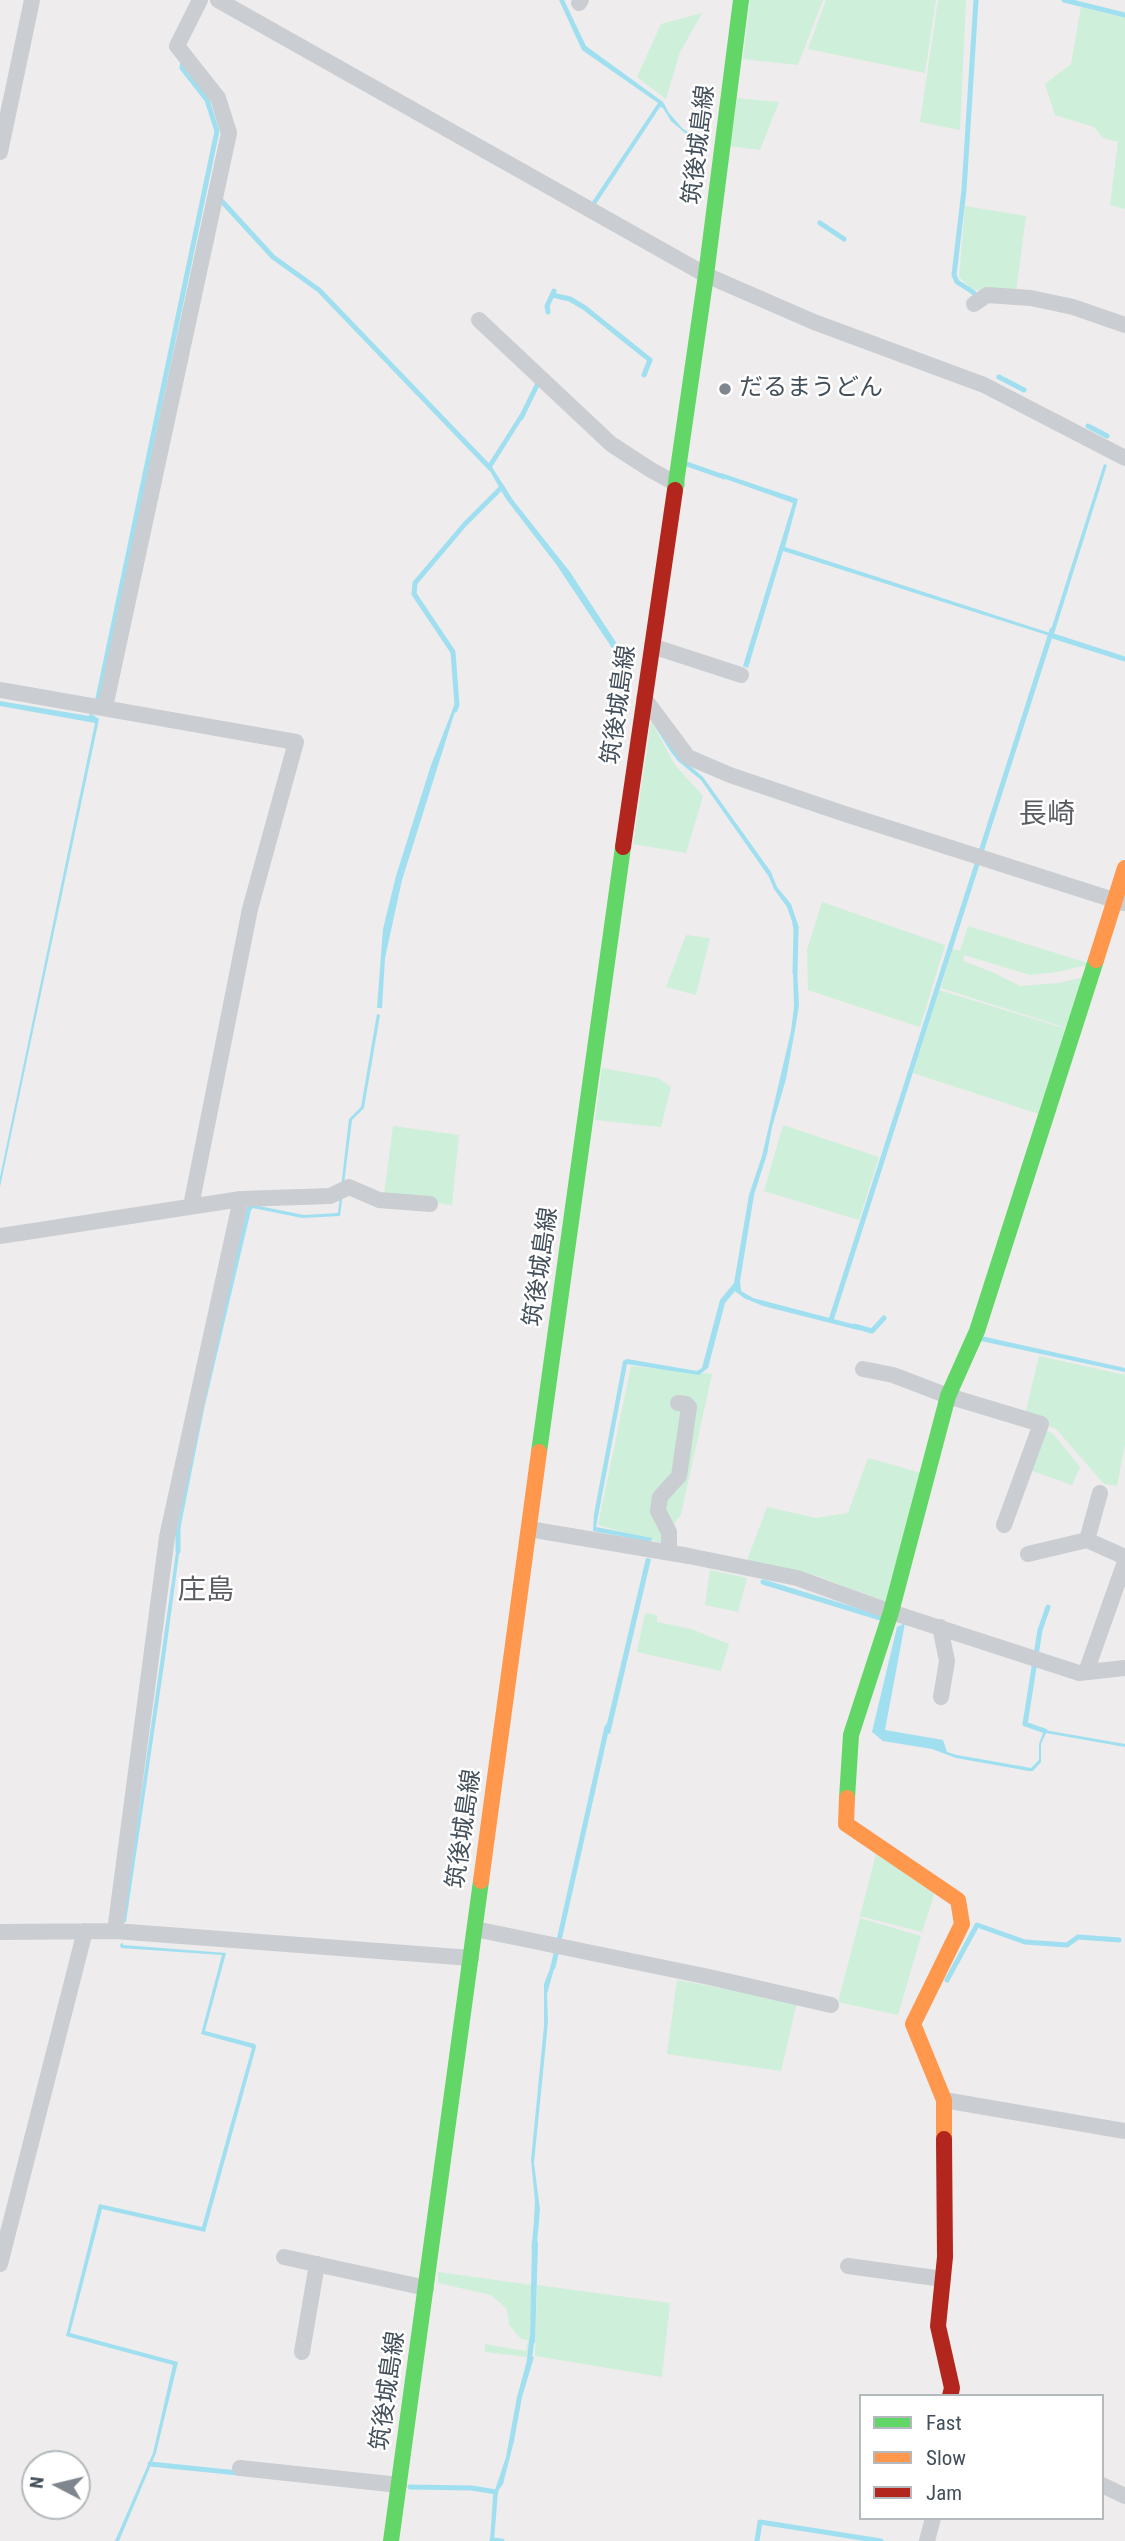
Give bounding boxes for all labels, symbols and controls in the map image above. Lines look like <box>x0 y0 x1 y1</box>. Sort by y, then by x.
street label: 筑後城島線 <box>678 84 722 206</box>
place label: だるまうどん <box>739 375 883 403</box>
marker: だるまうどん <box>717 381 733 397</box>
street label: 筑後城島線 <box>597 644 643 766</box>
district label: 長崎 <box>1019 799 1075 833</box>
street label: 筑後城島線 <box>519 1206 565 1328</box>
district label: 庄島 <box>178 1575 234 1609</box>
street label: 筑後城島線 <box>442 1768 488 1890</box>
street label: 筑後城島線 <box>366 2330 412 2452</box>
legend <box>859 2394 1104 2520</box>
text: Fast <box>926 2411 962 2435</box>
text: Slow <box>926 2446 966 2470</box>
north arrow <box>21 2450 91 2520</box>
text: N <box>25 2475 49 2490</box>
text: Jam <box>926 2481 962 2505</box>

